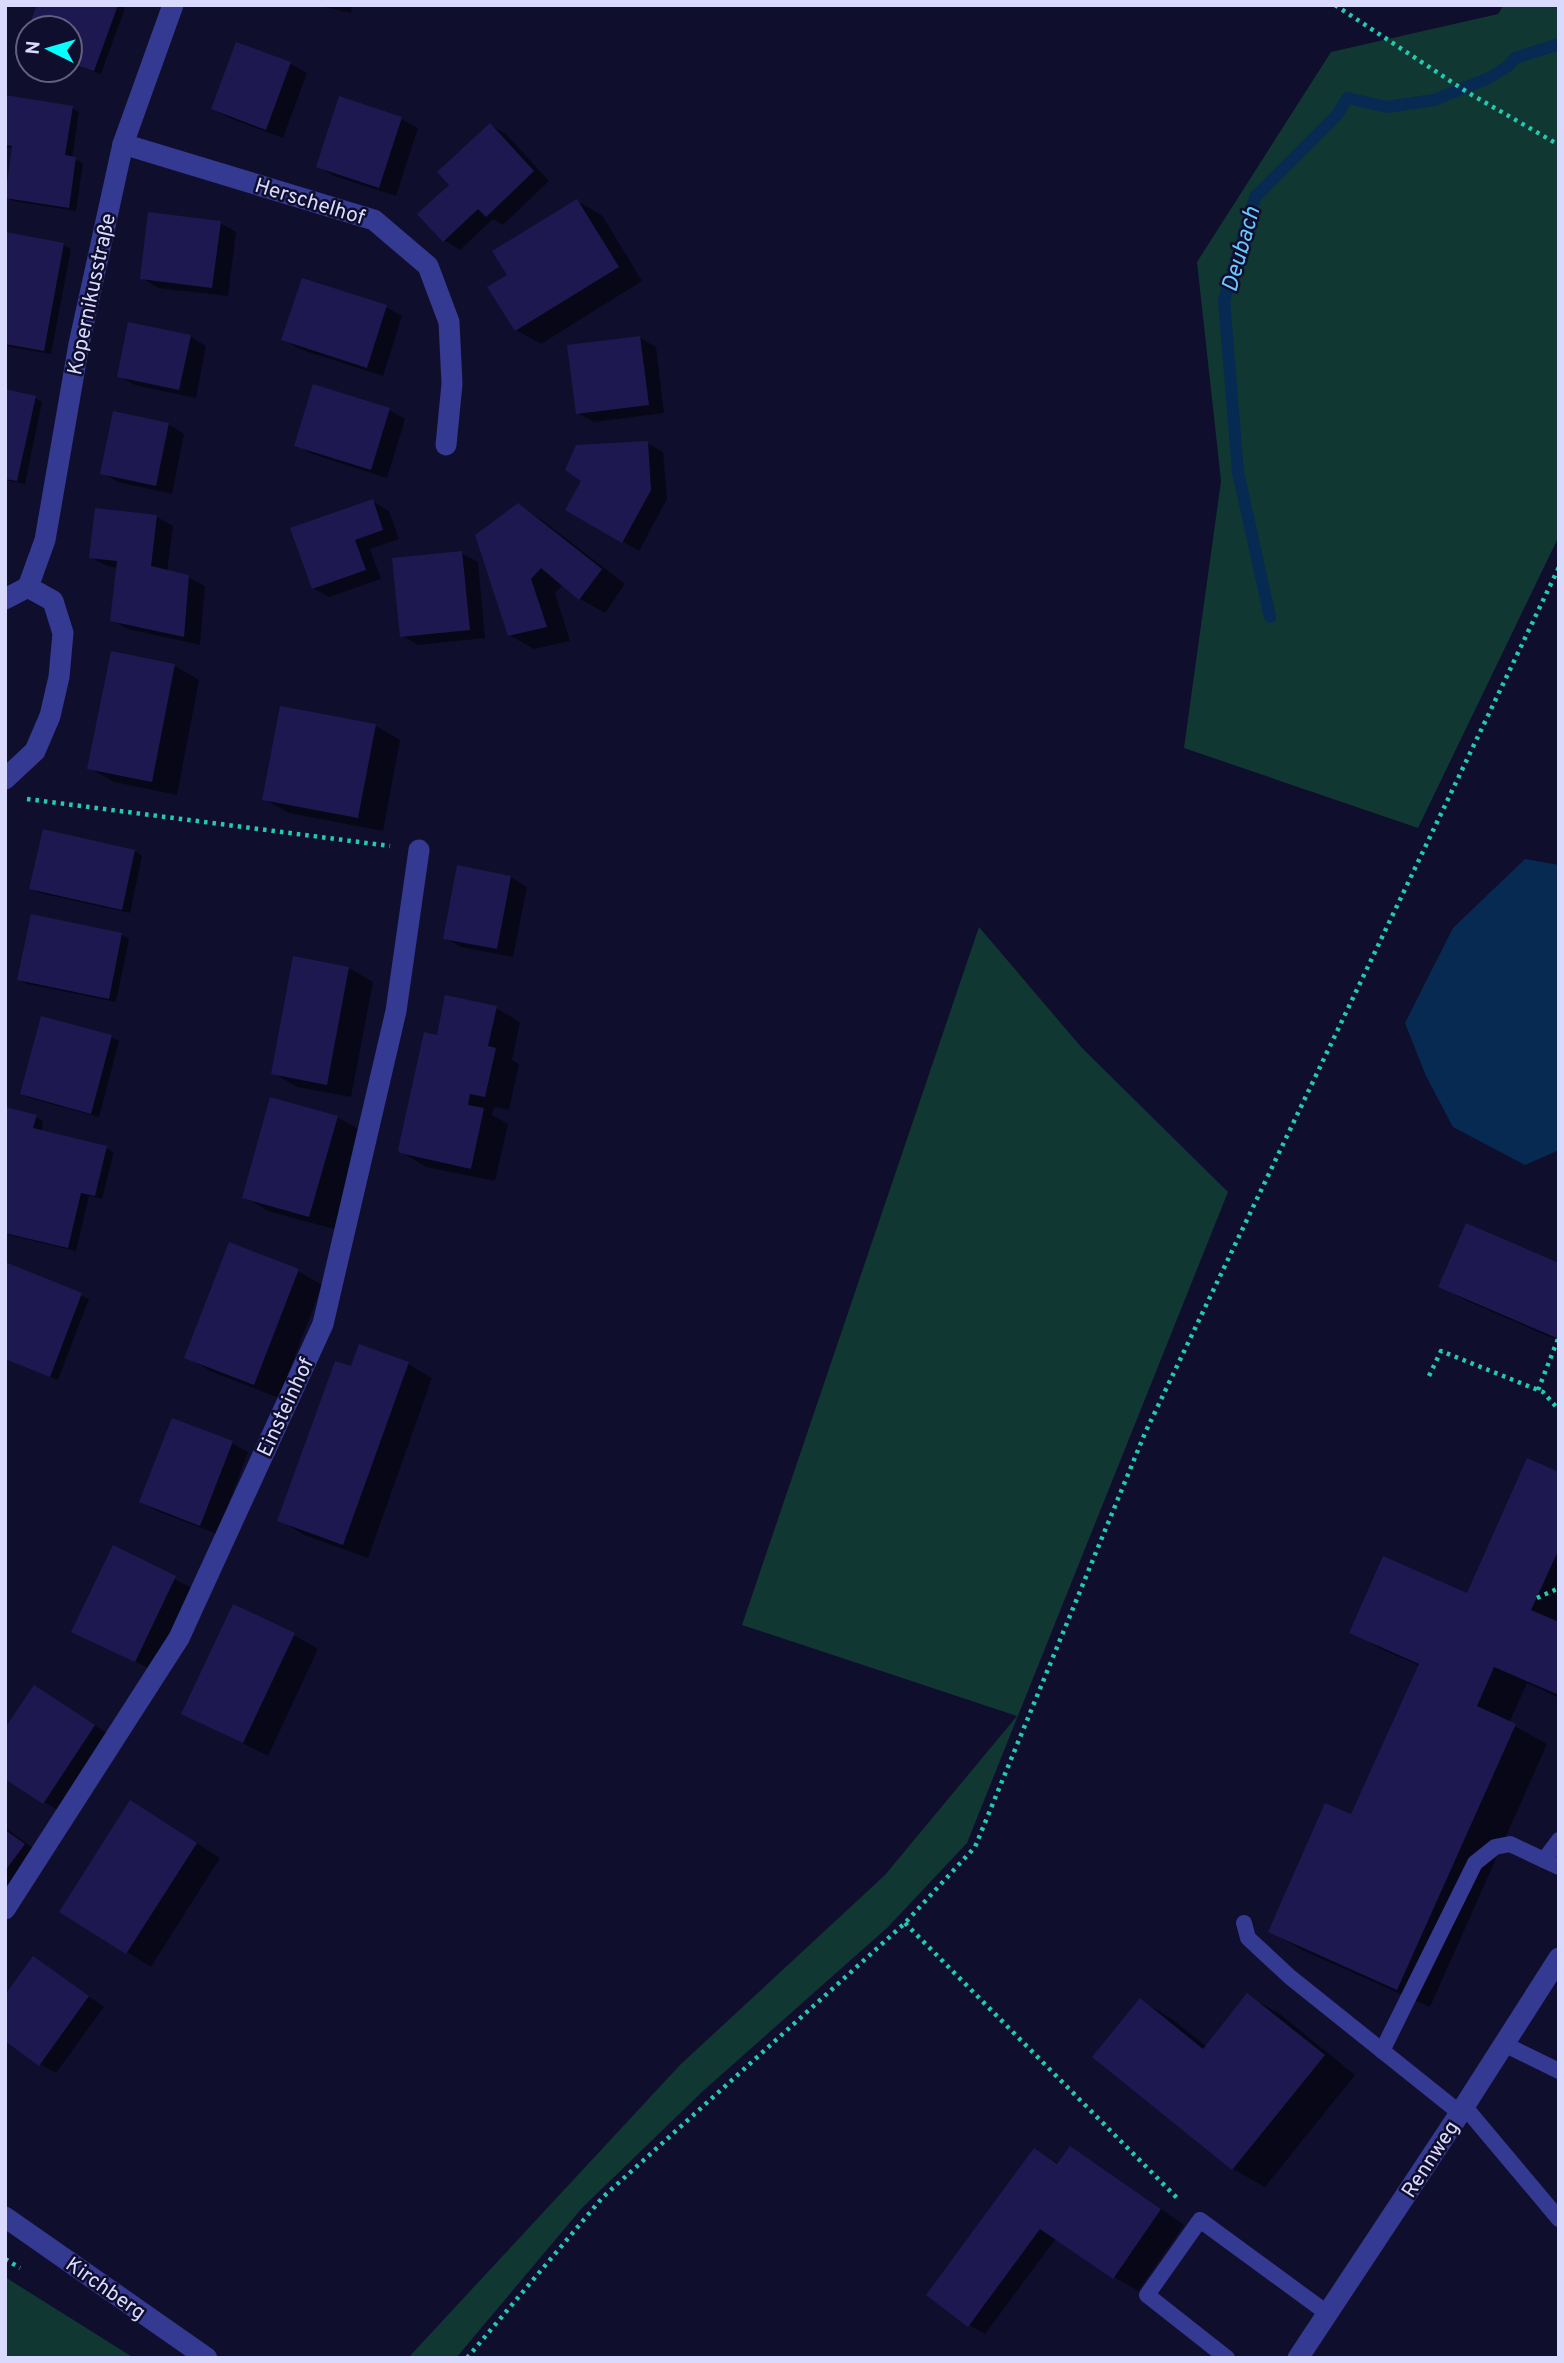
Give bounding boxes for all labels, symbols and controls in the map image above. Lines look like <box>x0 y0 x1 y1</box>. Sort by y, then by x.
north arrow <box>14 14 84 84</box>
text: N <box>22 40 47 56</box>
street label: Herschelhof <box>251 173 368 232</box>
water label: Deubach <box>1216 203 1269 296</box>
street label: Kopernikusstraße <box>62 211 123 378</box>
street label: Einsteinhof <box>252 1354 321 1461</box>
street label: Rennweg <box>1396 2116 1466 2204</box>
street label: Kirchberg <box>60 2252 151 2327</box>

